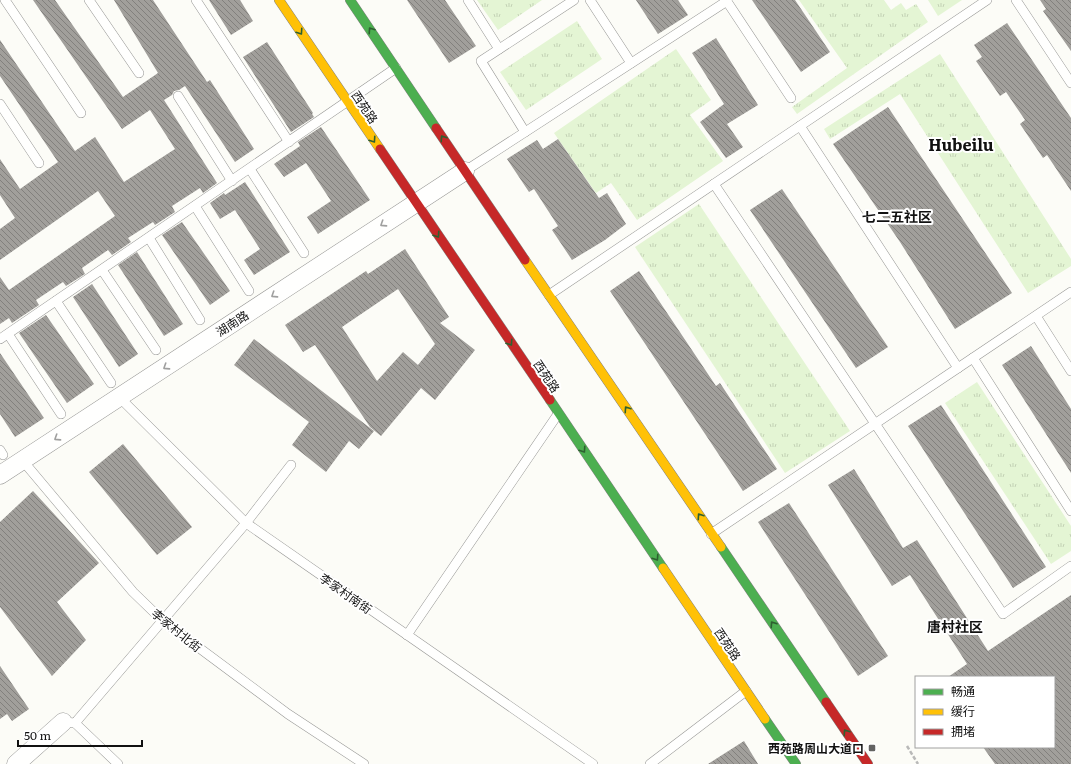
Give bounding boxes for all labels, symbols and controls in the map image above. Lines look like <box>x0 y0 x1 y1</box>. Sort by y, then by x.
one-way arrow <box>368 27 375 34</box>
one-way arrow <box>296 28 303 35</box>
street label: 西苑路 <box>347 87 383 127</box>
district label: Hubeilu <box>928 132 994 156</box>
one-way arrow <box>440 135 448 142</box>
one-way arrow <box>368 136 376 143</box>
district label: 七二五社区 <box>862 206 932 226</box>
one-way arrow <box>380 219 387 227</box>
one-way arrow <box>433 231 440 238</box>
one-way arrow <box>272 291 279 298</box>
street label: 湖南路 <box>212 306 252 340</box>
one-way arrow <box>505 339 513 346</box>
street label: 西苑路 <box>529 356 565 396</box>
one-way arrow <box>163 362 170 369</box>
one-way arrow <box>624 406 632 413</box>
one-way arrow <box>54 433 61 441</box>
one-way arrow <box>578 446 585 453</box>
one-way arrow <box>698 514 705 521</box>
one-way arrow <box>651 554 659 561</box>
street label: 李家村南街 <box>316 568 376 618</box>
street label: 李家村北街 <box>148 604 206 656</box>
district label: 唐村社区 <box>927 616 983 636</box>
one-way arrow <box>770 621 778 628</box>
street label: 西苑路 <box>710 624 746 664</box>
legend <box>915 676 1055 748</box>
text: 畅通 <box>951 682 975 700</box>
text: 缓行 <box>951 702 975 720</box>
scale bar <box>18 722 142 748</box>
text: 拥堵 <box>951 722 975 740</box>
text: 50 m <box>24 726 51 744</box>
one-way arrow <box>843 729 851 736</box>
place label: 西苑路周山大道口 <box>768 739 864 757</box>
marker: 西苑路周山大道口 <box>867 743 877 753</box>

